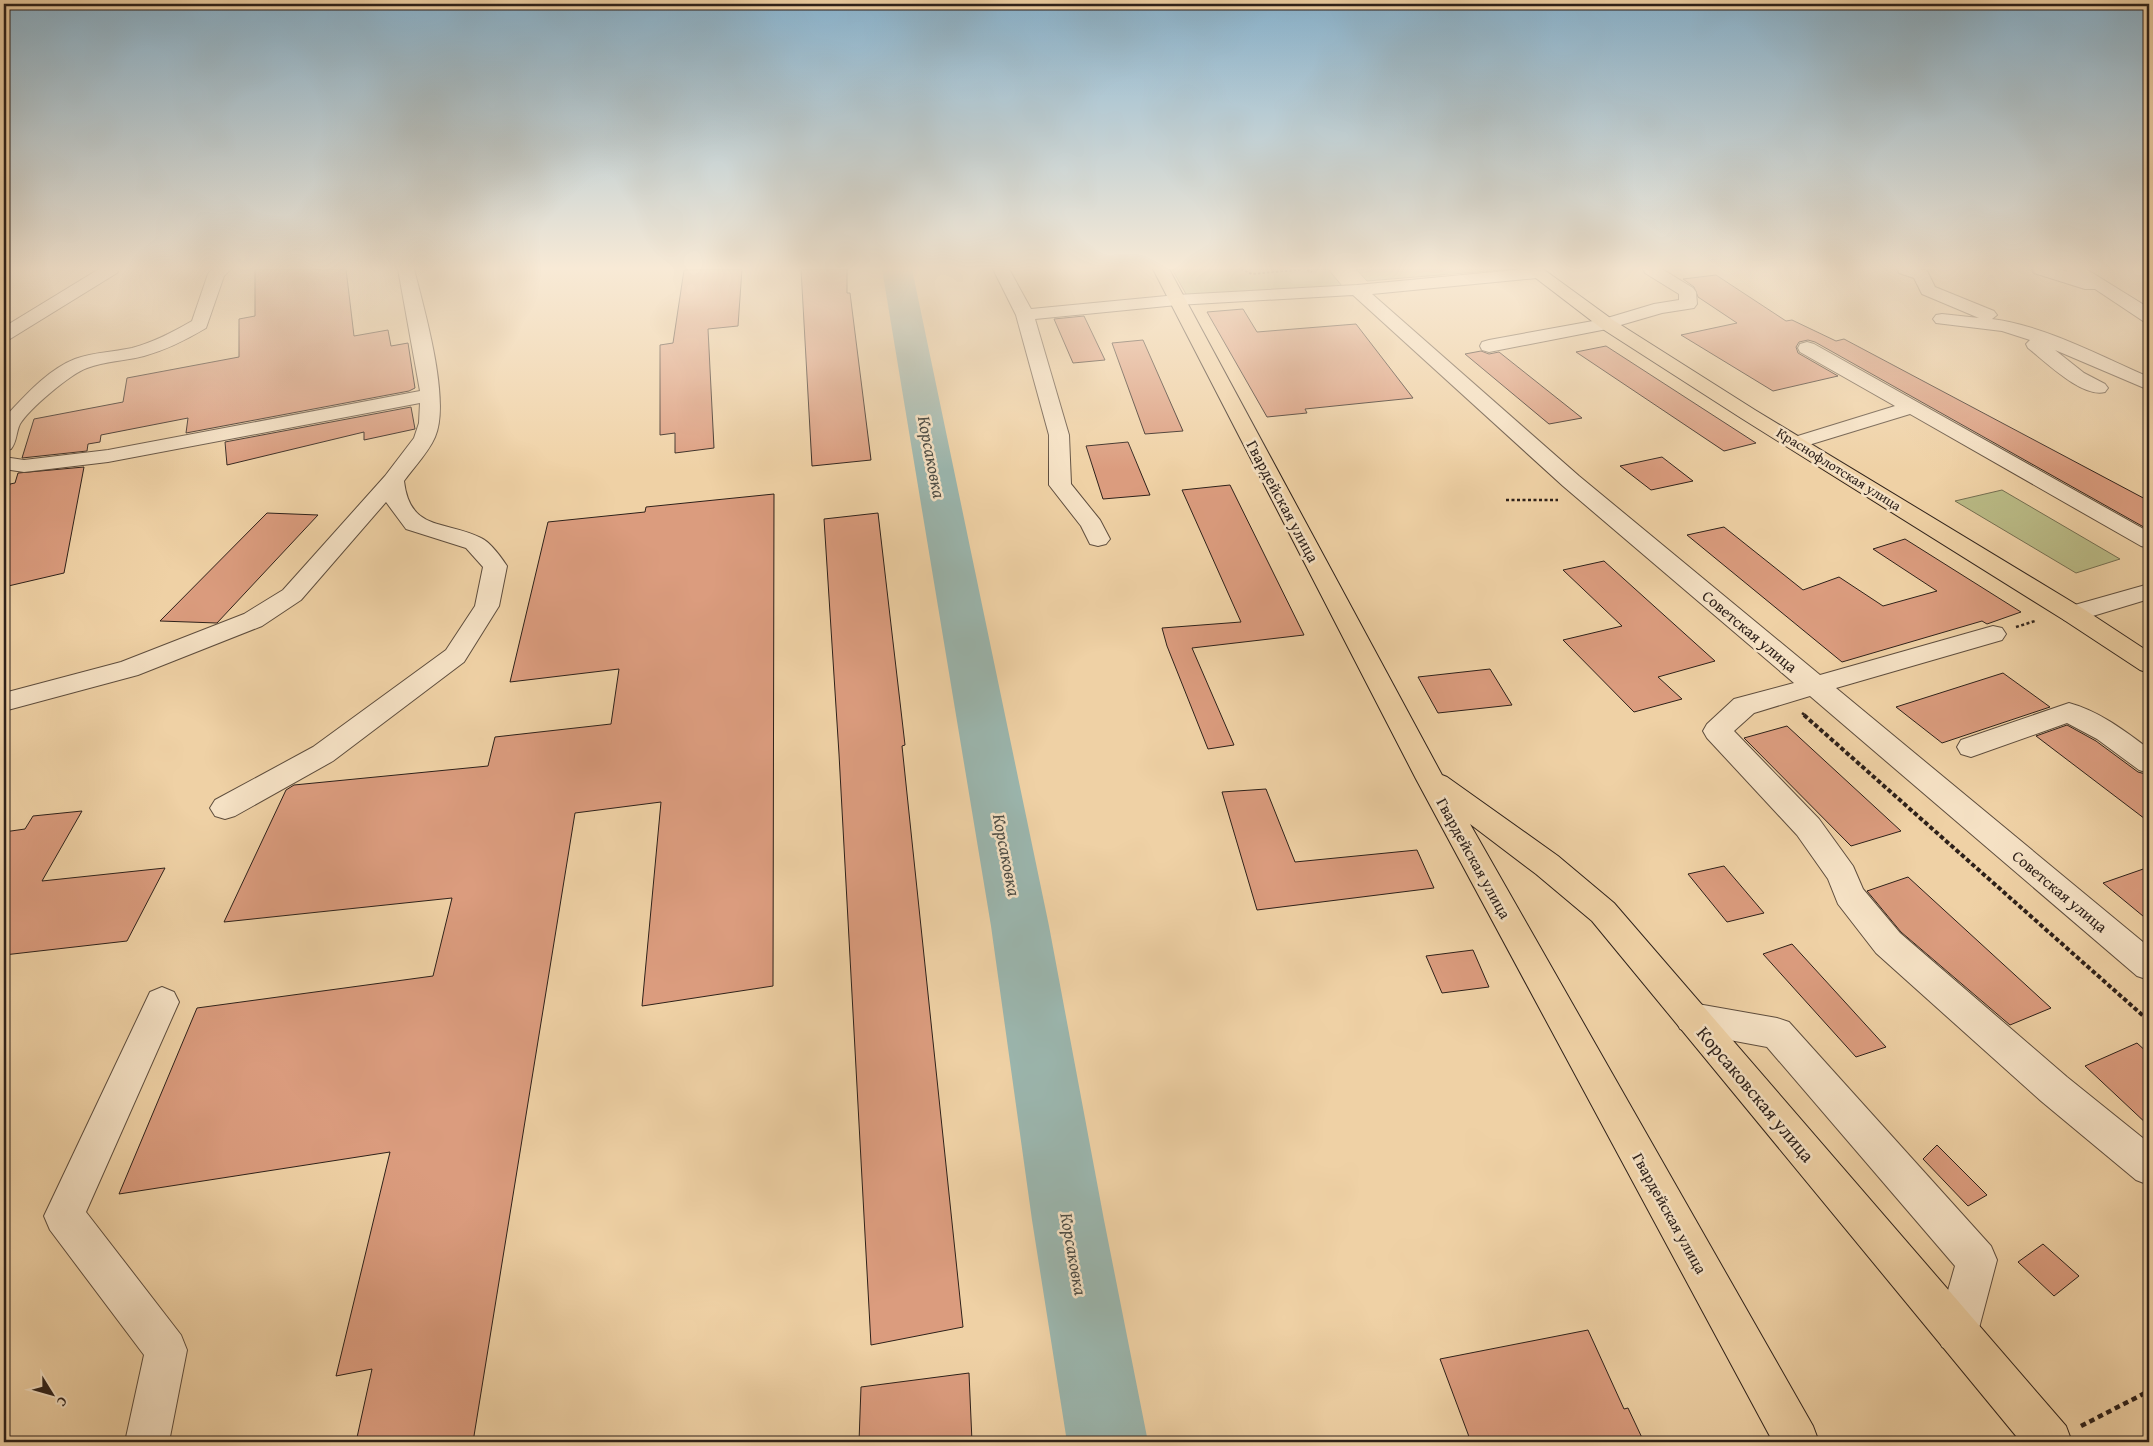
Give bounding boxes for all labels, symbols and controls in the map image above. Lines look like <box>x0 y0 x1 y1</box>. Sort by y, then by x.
water label: Корсаковка <box>911 413 953 501</box>
street label: Краснофлотская улица <box>1773 423 1905 516</box>
street label: Гвардейская улица <box>1241 436 1326 567</box>
street label: Советская улица <box>1697 584 1803 678</box>
street label: Гвардейская улица <box>1431 793 1518 923</box>
water label: Корсаковка <box>986 811 1028 899</box>
street label: Советская улица <box>2007 844 2113 938</box>
street label: Корсаковская улица <box>1690 1020 1822 1168</box>
street label: Гвардейская улица <box>1627 1148 1714 1278</box>
water label: Корсаковка <box>1053 1211 1095 1298</box>
north arrow <box>28 1368 78 1418</box>
text: С <box>52 1393 73 1411</box>

